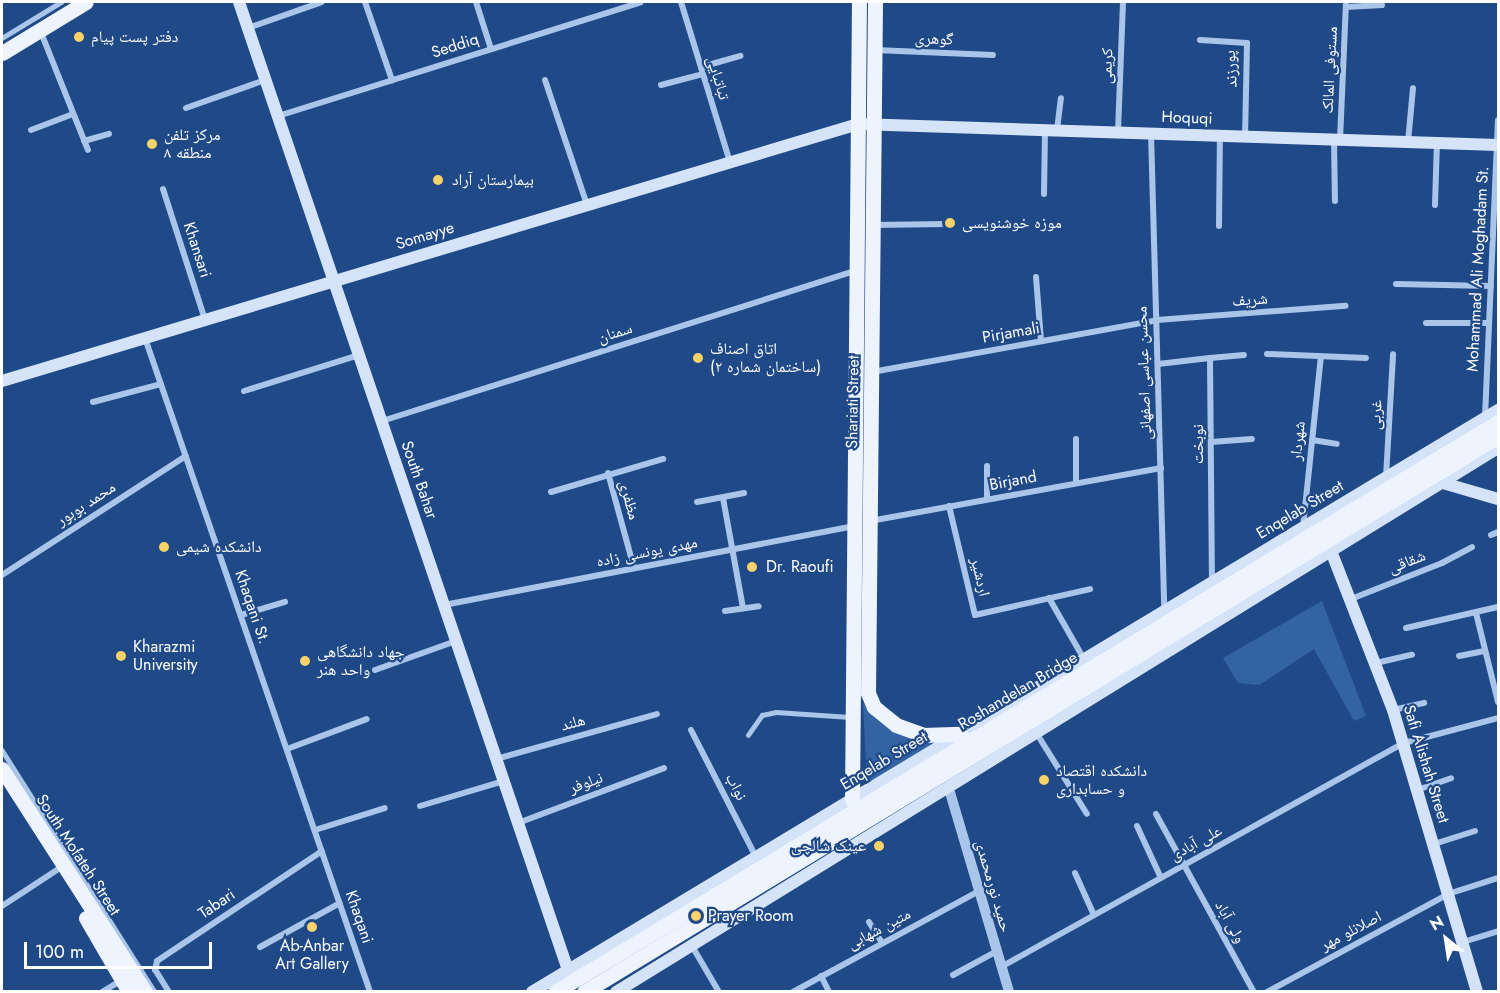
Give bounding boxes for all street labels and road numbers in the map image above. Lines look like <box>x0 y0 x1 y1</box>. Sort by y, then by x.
street label: مستوفی المالک <box>1318 26 1342 114</box>
street label: Seddiq <box>429 29 481 63</box>
street label: گوهری <box>914 29 954 49</box>
street label: کریمی <box>1097 48 1117 84</box>
street label: پورزند <box>1220 50 1242 88</box>
street label: تباتبایی <box>702 54 734 102</box>
street label: Hoquqi <box>1161 108 1213 128</box>
street label: Mohammad Ali Moghadam St. <box>1463 166 1493 372</box>
street label: Somayye <box>393 218 457 254</box>
street label: Khansari <box>179 220 215 280</box>
street label: شریف <box>1232 289 1268 311</box>
street label: محسن عباسی اصفهانی <box>1132 306 1156 440</box>
street label: سمنان <box>595 318 635 348</box>
street label: Pirjamali <box>981 318 1041 348</box>
street label: Shariati Street <box>843 355 863 449</box>
street label: غربی <box>1366 400 1386 430</box>
street label: شهردار <box>1286 420 1310 462</box>
street label: نوبخت <box>1188 424 1208 464</box>
street label: South Bahar <box>397 439 441 521</box>
street label: Birjand <box>988 467 1038 495</box>
street label: Enqelab Street <box>1253 477 1347 543</box>
street label: محمد بوبور <box>53 478 119 530</box>
street label: مظفری <box>615 478 643 522</box>
street label: مهدی یونسی زاده <box>595 533 699 571</box>
street label: شقاقی <box>1386 546 1428 578</box>
street label: اردشیر <box>966 556 994 598</box>
street label: Khaqani St. <box>230 568 274 646</box>
street label: Roshandelan Bridge <box>955 648 1081 734</box>
street label: Safi Alishah Street <box>1399 703 1453 825</box>
street label: هلند <box>559 711 587 735</box>
street label: Enqelab Street <box>837 728 931 794</box>
street label: نیلوفر <box>566 768 606 798</box>
street label: نواب <box>721 770 751 804</box>
street label: South Mofateh Street <box>32 791 124 919</box>
street label: علی آبادی <box>1167 821 1225 865</box>
street label: حمید نورمحمدی <box>971 838 1015 934</box>
street label: Tabari <box>195 885 239 923</box>
street label: Khaqani <box>341 888 377 946</box>
street label: ولی آباد <box>1211 897 1249 947</box>
street label: متین شهابی <box>844 904 914 954</box>
street label: اصلانلو مهر <box>1317 907 1385 955</box>

